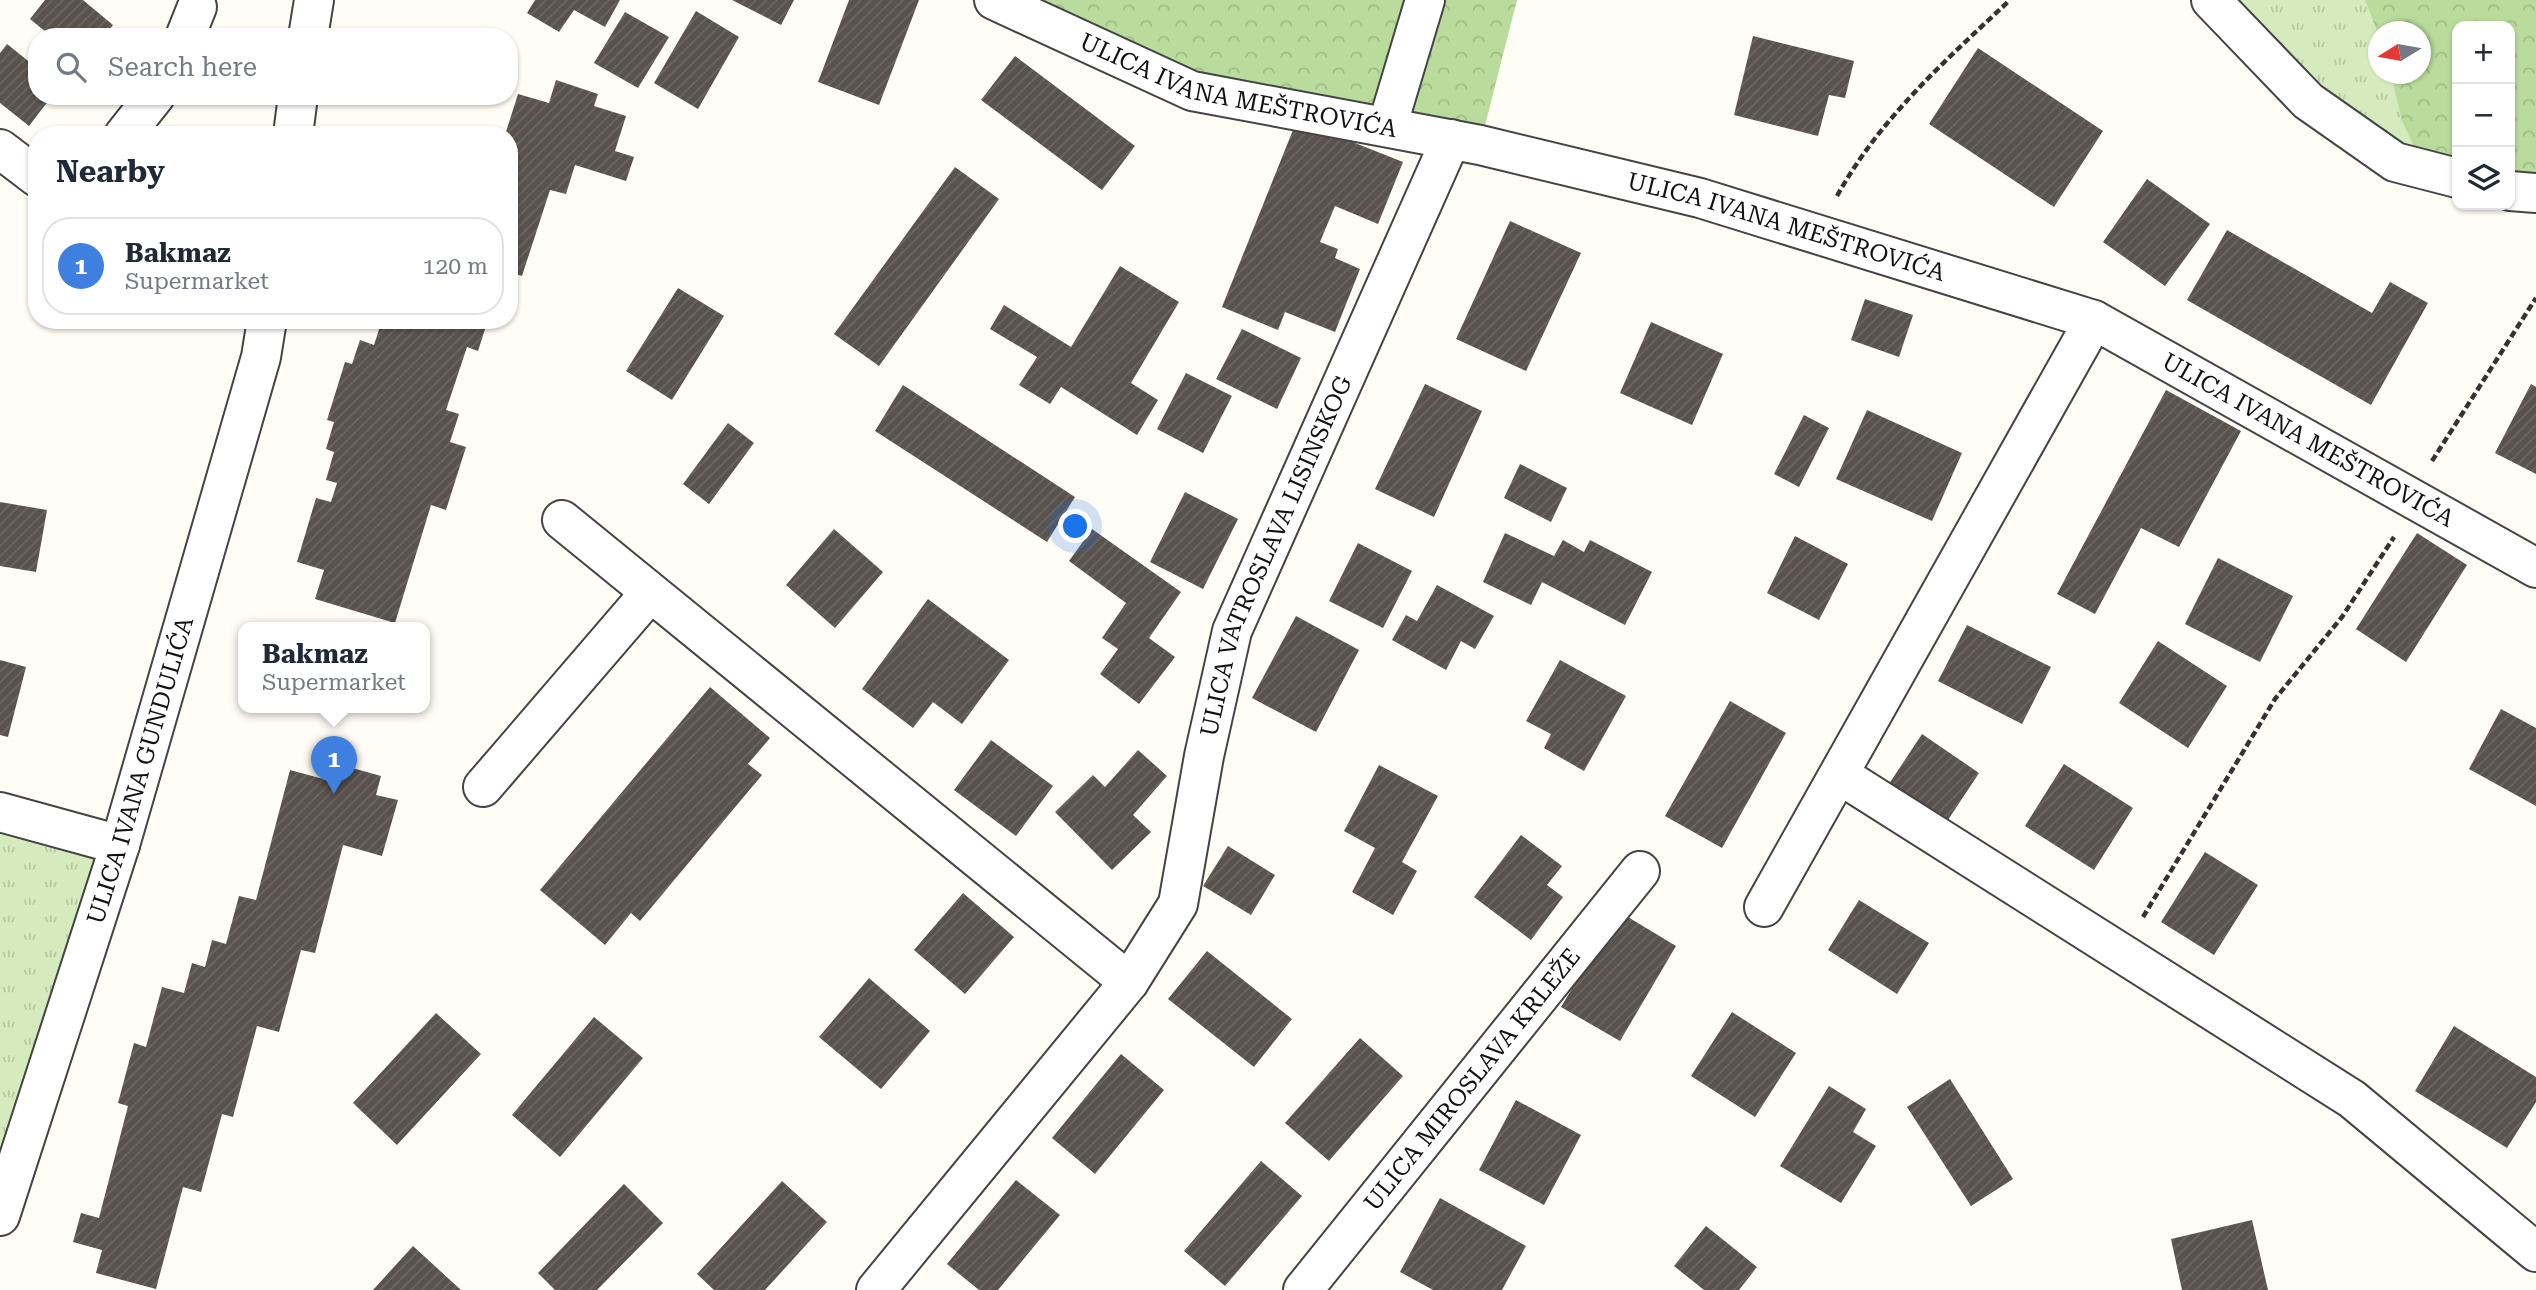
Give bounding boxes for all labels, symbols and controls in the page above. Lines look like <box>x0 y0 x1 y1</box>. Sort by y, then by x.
north arrow <box>2368 21 2431 84</box>
map controls <box>2452 21 2515 210</box>
button: + <box>2452 21 2515 84</box>
street label: ULICA IVANA MEŠTROVIĆA <box>1075 27 1399 143</box>
search box <box>28 28 518 105</box>
icon: search <box>52 48 90 86</box>
text: Search here <box>108 52 257 82</box>
button: − <box>2452 84 2515 147</box>
button: layers <box>2452 147 2515 210</box>
text: Nearby <box>56 154 165 189</box>
street label: ULICA IVANA MEŠTROVIĆA <box>1624 167 1949 287</box>
text: Bakmaz <box>125 238 231 268</box>
text: 1 <box>75 253 87 280</box>
text: 120 m <box>423 253 488 280</box>
text: Supermarket <box>125 268 269 295</box>
street label: ULICA IVANA MEŠTROVIĆA <box>2157 347 2459 533</box>
street label: ULICA VATROSLAVA LISINSKOG <box>1195 371 1358 739</box>
your location <box>1058 509 1092 543</box>
street label: ULICA IVANA GUNDULIĆA <box>81 614 199 928</box>
popup <box>238 622 430 713</box>
text: Bakmaz <box>262 639 368 669</box>
text: Supermarket <box>262 669 406 696</box>
pin: 1 <box>311 736 357 794</box>
street label: ULICA MIROSLAVA KRLEŽE <box>1358 943 1586 1216</box>

